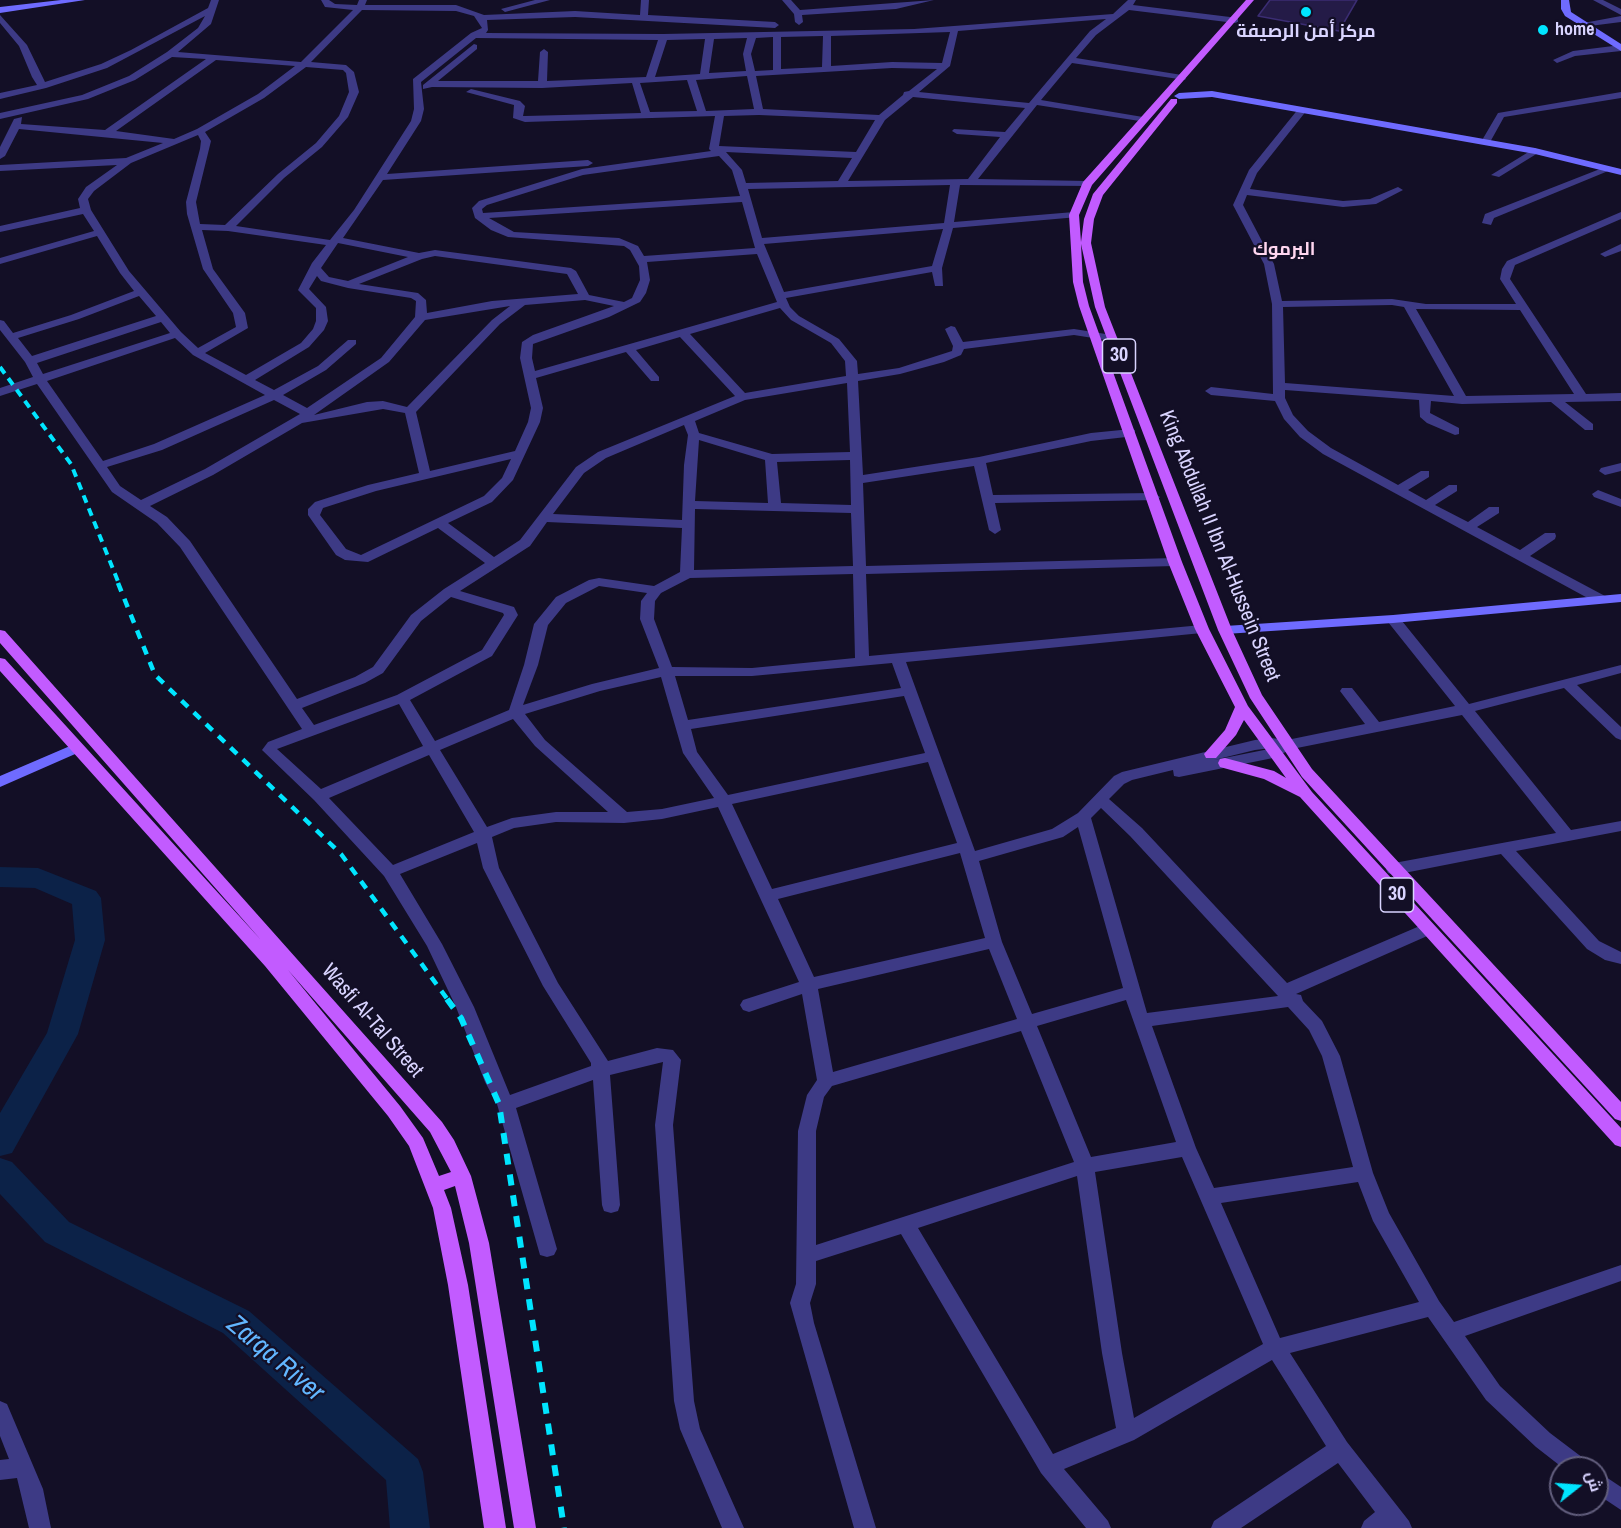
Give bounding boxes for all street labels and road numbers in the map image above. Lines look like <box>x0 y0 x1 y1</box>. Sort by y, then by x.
road number: 30 <box>1102 339 1136 373</box>
street label: King Abdullah II Ibn Al-Hussein Street <box>1153 407 1285 685</box>
road number: 30 <box>1380 878 1414 912</box>
street label: Wasfi Al-Tal Street <box>316 959 428 1083</box>

